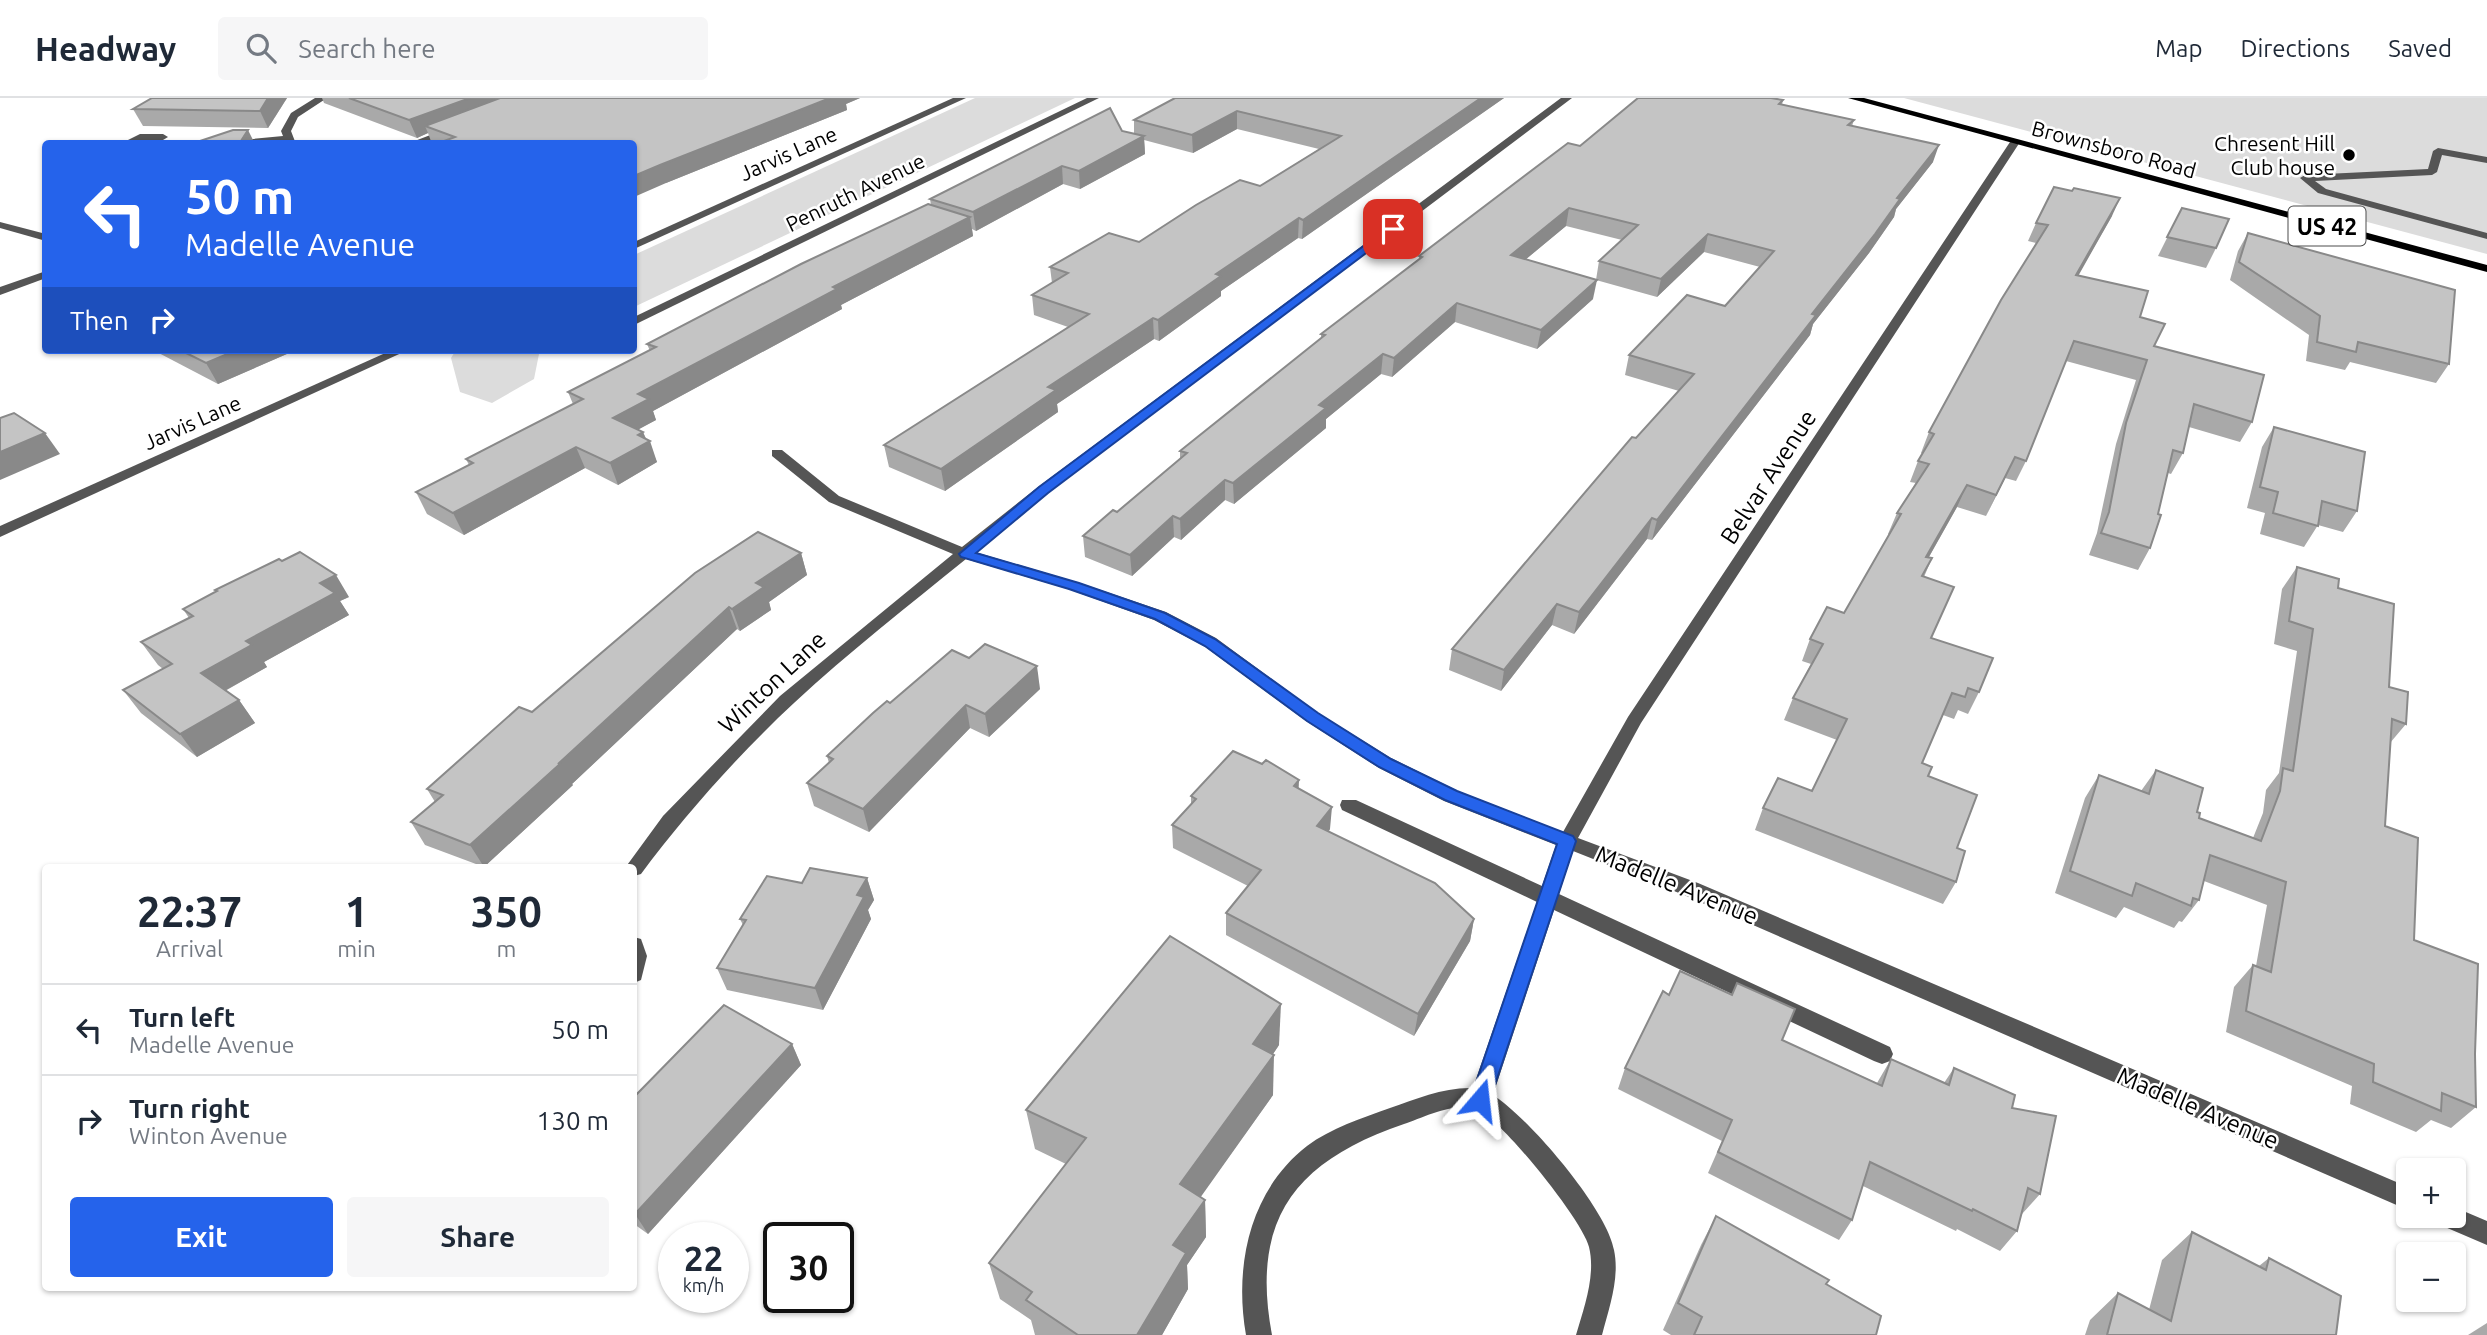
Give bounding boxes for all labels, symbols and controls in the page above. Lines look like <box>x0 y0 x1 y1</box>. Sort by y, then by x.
search box <box>218 17 708 80</box>
icon: search <box>242 29 280 67</box>
text: Headway <box>35 30 176 67</box>
text: Search here <box>298 34 436 63</box>
text: Map <box>2155 35 2202 62</box>
text: Directions <box>2240 35 2350 62</box>
text: Saved <box>2388 35 2452 62</box>
street label: Brownsboro Road <box>2029 116 2199 182</box>
street label: Jarvis Lane <box>736 121 840 185</box>
place label: Chresent Hill Club house <box>2214 131 2335 179</box>
marker: Chresent Hill Club house <box>2341 147 2357 163</box>
street label: Penruth Avenue <box>782 148 928 236</box>
icon: left <box>70 168 161 259</box>
text: 50 m <box>185 168 294 223</box>
pin <box>1363 199 1423 259</box>
road number: US 42 <box>2288 206 2366 246</box>
icon: arrive <box>1374 210 1412 248</box>
text: Madelle Avenue <box>185 226 415 262</box>
icon: right <box>143 301 181 339</box>
text: Then <box>70 306 129 335</box>
street label: Jarvis Lane <box>140 390 244 454</box>
street label: Belvar Avenue <box>1715 405 1821 549</box>
street label: Winton Lane <box>713 626 831 738</box>
street label: Madelle Avenue <box>1592 840 1762 930</box>
text: 22:37 <box>137 888 242 935</box>
text: 1 <box>345 888 368 935</box>
text: 350 <box>471 888 542 935</box>
text: Arrival <box>156 936 223 961</box>
text: min <box>337 936 376 961</box>
text: m <box>496 936 516 961</box>
text: Turn left <box>129 1003 235 1032</box>
icon: left <box>70 1011 108 1049</box>
text: 50 m <box>551 1015 609 1044</box>
text: Madelle Avenue <box>129 1032 294 1057</box>
street label: Madelle Avenue <box>2113 1062 2283 1154</box>
position arrow <box>1443 1063 1517 1137</box>
text: Turn right <box>129 1094 250 1123</box>
icon: right <box>70 1102 108 1140</box>
text: 130 m <box>537 1106 609 1135</box>
text: Winton Avenue <box>129 1123 288 1148</box>
map controls <box>2396 1158 2466 1312</box>
button: + <box>2396 1158 2466 1228</box>
button: Exit <box>70 1197 333 1277</box>
button: Share <box>347 1197 609 1277</box>
speed limit sign: 30 <box>763 1222 854 1313</box>
text: 22 <box>684 1238 723 1278</box>
button: − <box>2396 1242 2466 1312</box>
text: km/h <box>683 1275 724 1295</box>

